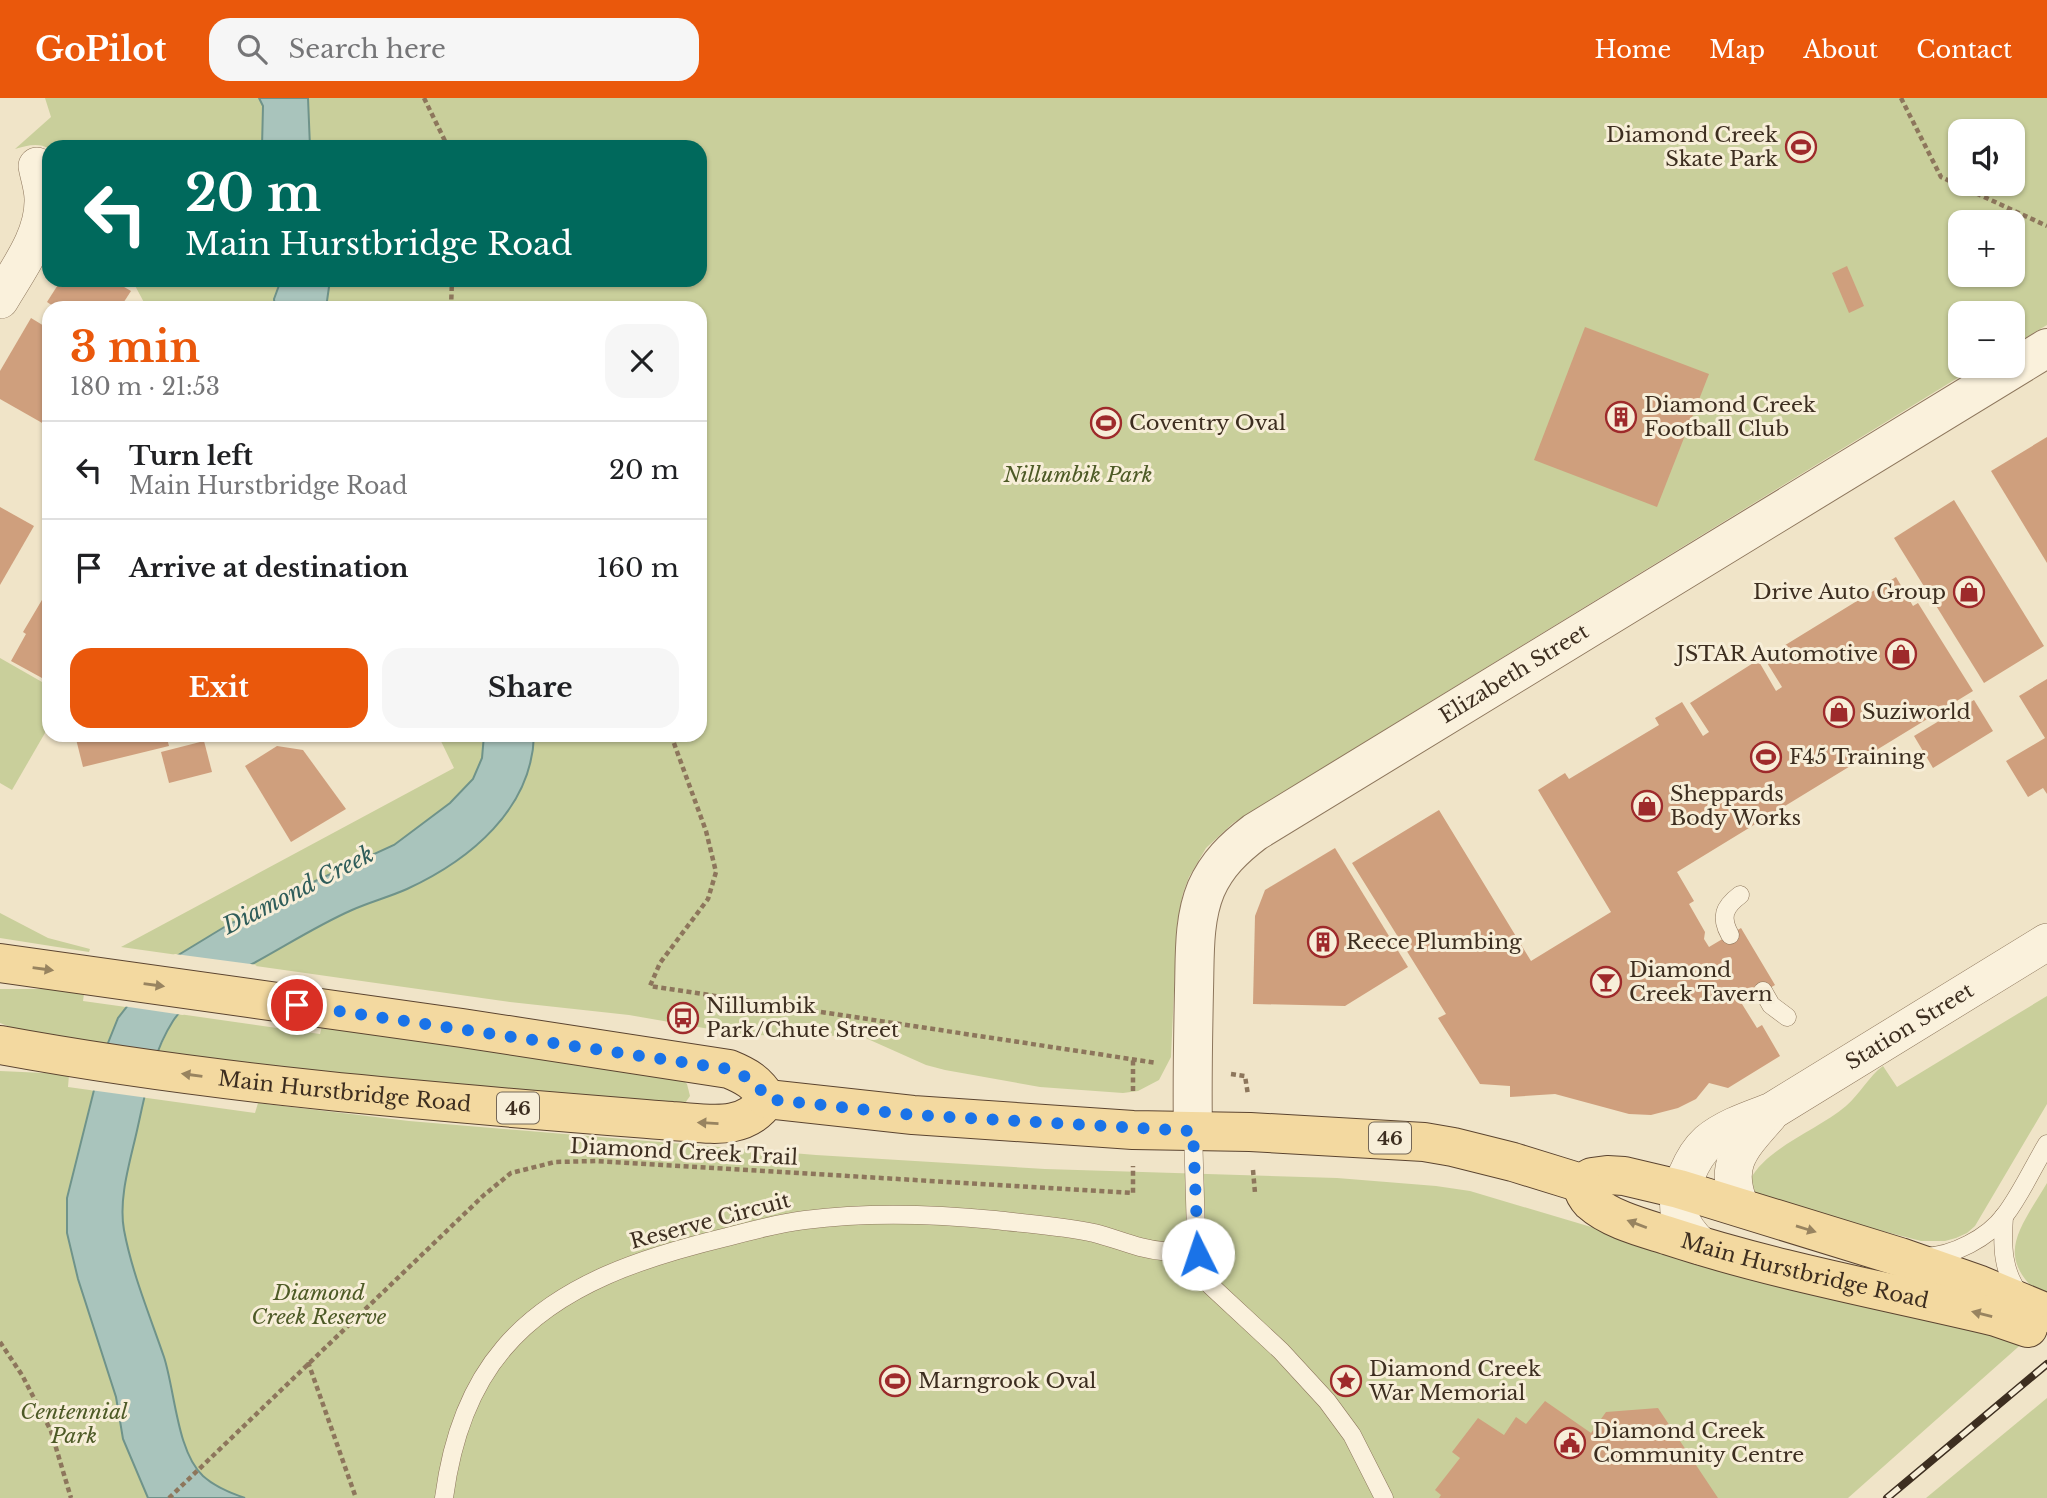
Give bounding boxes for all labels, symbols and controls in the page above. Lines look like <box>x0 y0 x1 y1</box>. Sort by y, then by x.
search box <box>209 18 699 81</box>
text: GoPilot <box>35 29 167 70</box>
icon: search <box>233 30 271 68</box>
text: Search here <box>289 33 446 65</box>
text: Home <box>1595 35 1671 64</box>
text: Map <box>1709 35 1765 64</box>
text: About <box>1803 35 1878 64</box>
text: Contact <box>1916 35 2012 64</box>
map controls <box>1948 119 2025 378</box>
button: sound <box>1948 119 2025 196</box>
place label: Diamond Creek Skate Park <box>1606 122 1778 172</box>
sports icon: Diamond Creek Skate Park <box>1784 130 1818 164</box>
text: 20 m <box>185 163 321 224</box>
icon: left <box>70 168 161 259</box>
button: + <box>1948 210 2025 287</box>
text: Main Hurstbridge Road <box>185 224 572 264</box>
button: − <box>1948 301 2025 378</box>
text: 3 min <box>70 321 200 373</box>
button: close <box>605 324 679 398</box>
text: 180 m · 21:53 <box>70 373 220 401</box>
place label: Diamond Creek Football Club <box>1644 392 1816 442</box>
building icon: Diamond Creek Football Club <box>1604 400 1638 434</box>
sports icon: Coventry Oval <box>1089 406 1123 440</box>
place label: Coventry Oval <box>1129 410 1286 436</box>
text: Turn left <box>129 440 253 472</box>
icon: left <box>70 451 108 489</box>
text: 20 m <box>609 454 679 486</box>
park label: Nillumbik Park <box>1003 462 1152 488</box>
text: Main Hurstbridge Road <box>129 472 407 500</box>
icon: arrive <box>70 549 108 587</box>
text: Arrive at destination <box>129 552 409 584</box>
text: 160 m <box>597 552 679 584</box>
shop icon: Drive Auto Group <box>1952 575 1986 609</box>
place label: Drive Auto Group <box>1753 579 1946 605</box>
street label: Elizabeth Street <box>1435 618 1593 729</box>
shop icon: JSTAR Automotive <box>1884 637 1918 671</box>
place label: JSTAR Automotive <box>1673 641 1878 667</box>
button: Exit <box>70 648 368 728</box>
button: Share <box>382 648 679 728</box>
shop icon: Suziworld <box>1822 695 1856 729</box>
place label: Suziworld <box>1862 699 1971 725</box>
sports icon: F45 Training <box>1749 740 1783 774</box>
place label: F45 Training <box>1789 744 1925 770</box>
place label: Sheppards Body Works <box>1670 781 1801 831</box>
shop icon: Sheppards Body Works <box>1630 789 1664 823</box>
water label: Diamond Creek <box>217 840 378 941</box>
building icon: Reece Plumbing <box>1306 925 1340 959</box>
place label: Reece Plumbing <box>1346 929 1522 955</box>
place label: Diamond Creek Tavern <box>1629 957 1772 1007</box>
one-way arrow <box>32 964 54 975</box>
bar icon: Diamond Creek Tavern <box>1589 965 1623 999</box>
pin <box>267 975 327 1035</box>
street label: Station Street <box>1841 977 1978 1076</box>
one-way arrow <box>143 980 165 991</box>
icon: arrive <box>278 986 316 1024</box>
place label: Nillumbik Park/Chute Street <box>706 993 899 1043</box>
bus stop icon: Nillumbik Park/Chute Street <box>666 1001 700 1035</box>
street label: Main Hurstbridge Road <box>217 1065 472 1117</box>
one-way arrow <box>181 1070 203 1081</box>
road number: 46 <box>497 1092 539 1124</box>
one-way arrow <box>697 1117 719 1128</box>
road number: 46 <box>1369 1122 1411 1154</box>
street label: Diamond Creek Trail <box>569 1133 799 1171</box>
street label: Reserve Circuit <box>627 1187 793 1255</box>
position arrow <box>1161 1217 1235 1291</box>
one-way arrow <box>1626 1219 1647 1230</box>
one-way arrow <box>1795 1224 1816 1234</box>
street label: Main Hurstbridge Road <box>1678 1228 1931 1314</box>
park label: Diamond Creek Reserve <box>252 1280 387 1330</box>
one-way arrow <box>1971 1308 1993 1319</box>
place label: Diamond Creek War Memorial <box>1368 1356 1541 1406</box>
sports icon: Marngrook Oval <box>878 1364 912 1398</box>
place icon: Diamond Creek War Memorial <box>1329 1364 1363 1398</box>
place label: Marngrook Oval <box>918 1368 1097 1394</box>
park label: Centennial Park <box>20 1399 128 1449</box>
place label: Diamond Creek Community Centre <box>1593 1418 1804 1468</box>
public building icon: Diamond Creek Community Centre <box>1553 1426 1587 1460</box>

